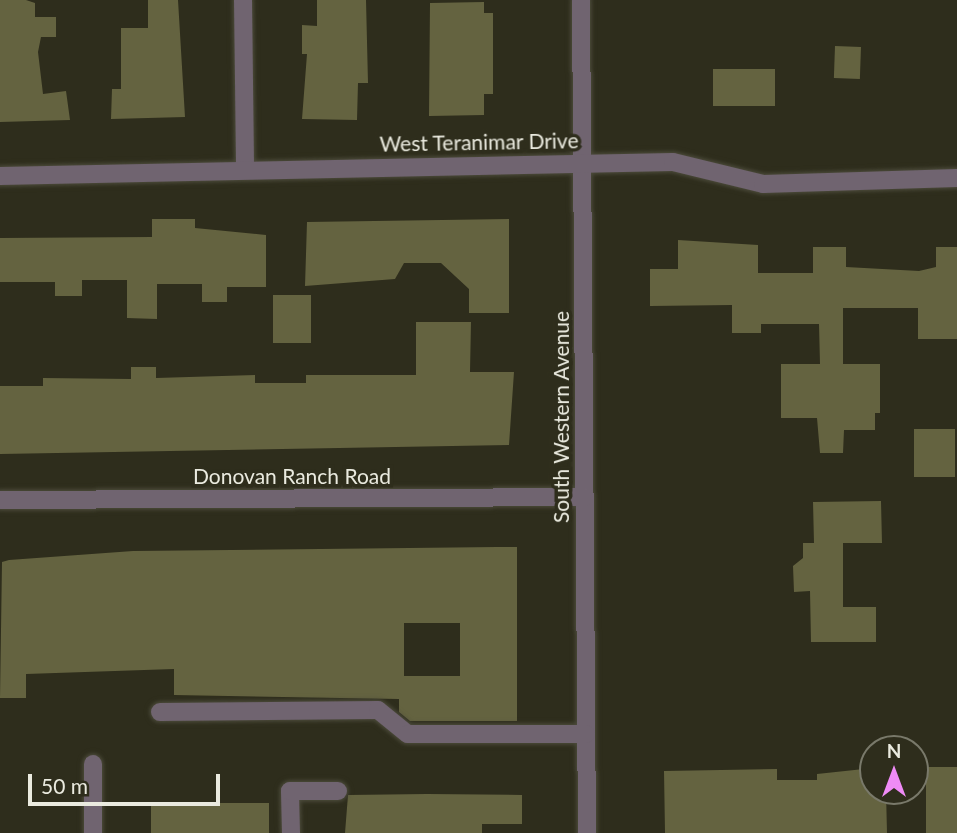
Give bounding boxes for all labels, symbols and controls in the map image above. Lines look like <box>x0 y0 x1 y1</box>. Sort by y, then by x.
street label: West Teranimar Drive <box>379 128 579 156</box>
street label: South Western Avenue <box>548 310 574 524</box>
street label: Donovan Ranch Road <box>193 463 391 489</box>
north arrow <box>859 735 929 805</box>
text: N <box>887 739 901 762</box>
scale bar <box>32 760 224 804</box>
text: 50 m <box>41 773 88 798</box>

